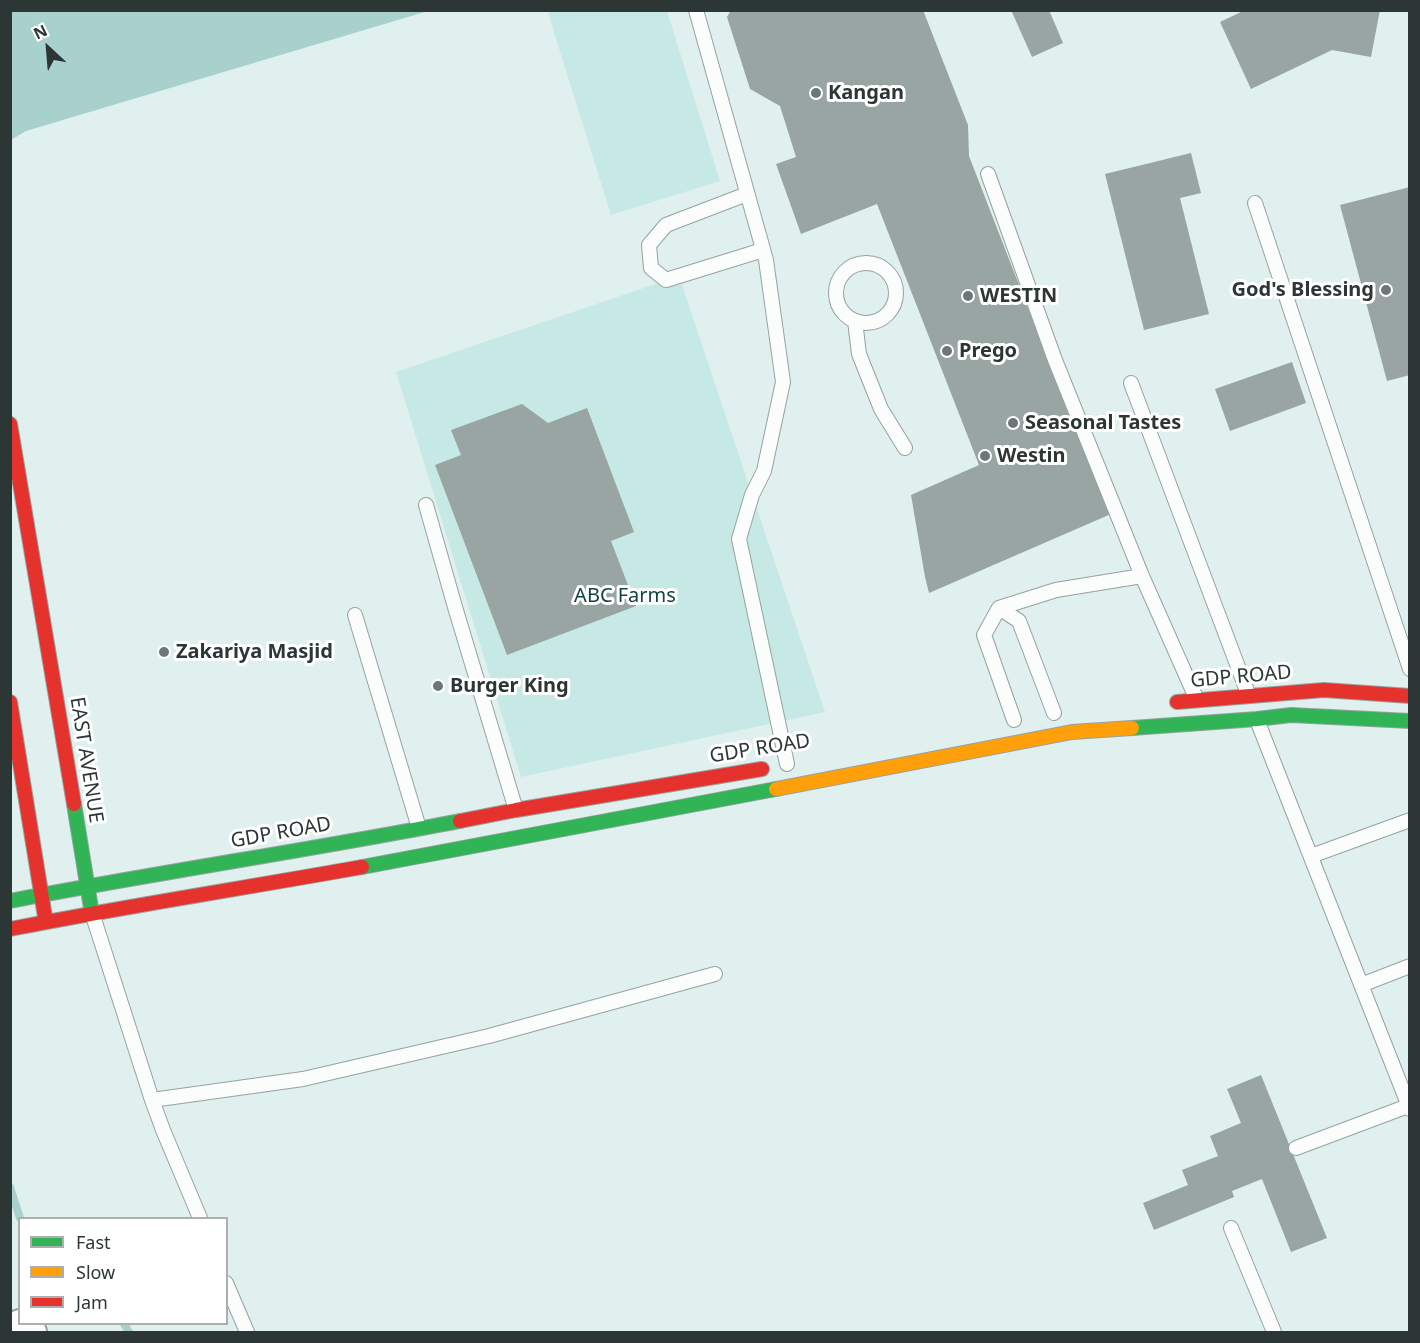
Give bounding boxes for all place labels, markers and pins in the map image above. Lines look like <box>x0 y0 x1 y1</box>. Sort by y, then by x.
place label: Kangan <box>828 81 904 105</box>
marker: Kangan <box>809 86 823 100</box>
place label: God's Blessing <box>1232 278 1374 302</box>
marker: God's Blessing <box>1379 283 1393 297</box>
place label: WESTIN <box>980 284 1057 308</box>
marker: WESTIN <box>961 289 975 303</box>
place label: Prego <box>959 339 1017 363</box>
marker: Prego <box>940 344 954 358</box>
place label: Seasonal Tastes <box>1025 411 1181 435</box>
marker: Seasonal Tastes <box>1006 416 1020 430</box>
place label: Westin <box>997 444 1066 468</box>
marker: Westin <box>978 449 992 463</box>
place label: Zakariya Masjid <box>176 640 333 664</box>
marker: Zakariya Masjid <box>157 645 171 659</box>
place label: Burger King <box>450 674 569 698</box>
marker: Burger King <box>431 679 445 693</box>

